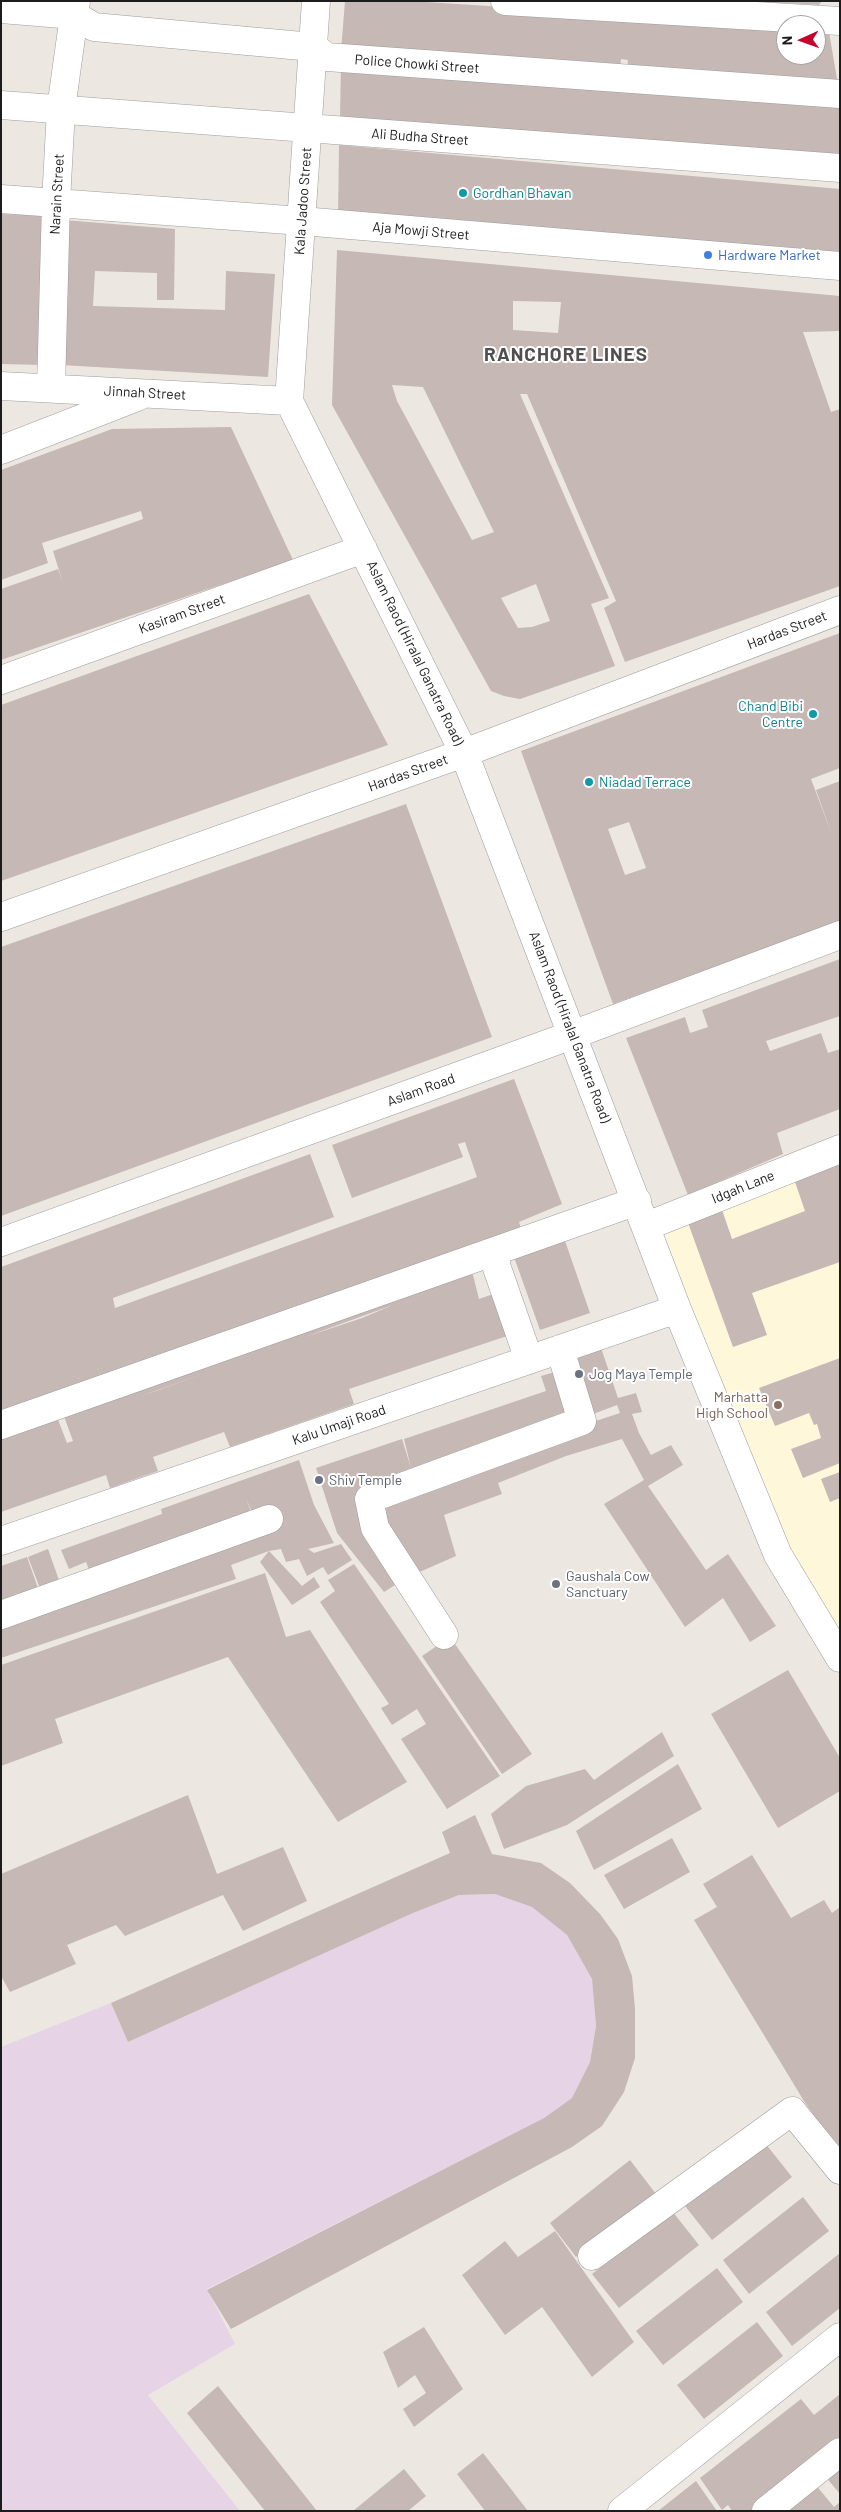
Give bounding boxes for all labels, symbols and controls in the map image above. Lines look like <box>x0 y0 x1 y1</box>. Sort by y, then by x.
north arrow <box>776 15 826 65</box>
text: N <box>778 36 795 45</box>
street label: Police Chowki Street <box>354 51 480 77</box>
street label: Ali Budha Street <box>371 125 469 149</box>
street label: Kala Jadoo Street <box>291 147 315 255</box>
street label: Narain Street <box>46 153 68 235</box>
place label: Gordhan Bhavan <box>473 185 572 201</box>
marker: Gordhan Bhavan <box>457 187 469 199</box>
street label: Aja Mowji Street <box>372 218 470 244</box>
place label: Hardware Market <box>718 247 821 263</box>
marker: Hardware Market <box>702 249 714 261</box>
district label: RANCHORE LINES <box>482 344 650 366</box>
street label: Jinnah Street <box>103 382 187 404</box>
street label: Aslam Raod (Hiralal Ganatra Road) <box>363 558 467 748</box>
street label: Kasiram Street <box>136 591 228 637</box>
street label: Hardas Street <box>745 607 829 653</box>
place label: Chand Bibi Centre <box>738 698 803 730</box>
marker: Chand Bibi Centre <box>807 708 819 720</box>
street label: Hardas Street <box>366 751 450 795</box>
place label: Niadad Terrace <box>599 774 691 790</box>
marker: Niadad Terrace <box>583 776 595 788</box>
street label: Aslam Raod (Hiralal Ganatra Road) <box>526 929 614 1125</box>
street label: Aslam Road <box>385 1070 457 1110</box>
street label: Idgah Lane <box>709 1167 777 1207</box>
place label: Jog Maya Temple <box>589 1366 693 1382</box>
marker: Jog Maya Temple <box>573 1368 585 1380</box>
place label: Marhatta High School <box>696 1389 768 1421</box>
marker: Marhatta High School <box>772 1399 784 1411</box>
street label: Kalu Umaji Road <box>290 1401 388 1449</box>
place label: Shiv Temple <box>329 1472 402 1488</box>
marker: Shiv Temple <box>313 1474 325 1486</box>
place label: Gaushala Cow Sanctuary <box>566 1568 650 1600</box>
marker: Gaushala Cow Sanctuary <box>550 1578 562 1590</box>

